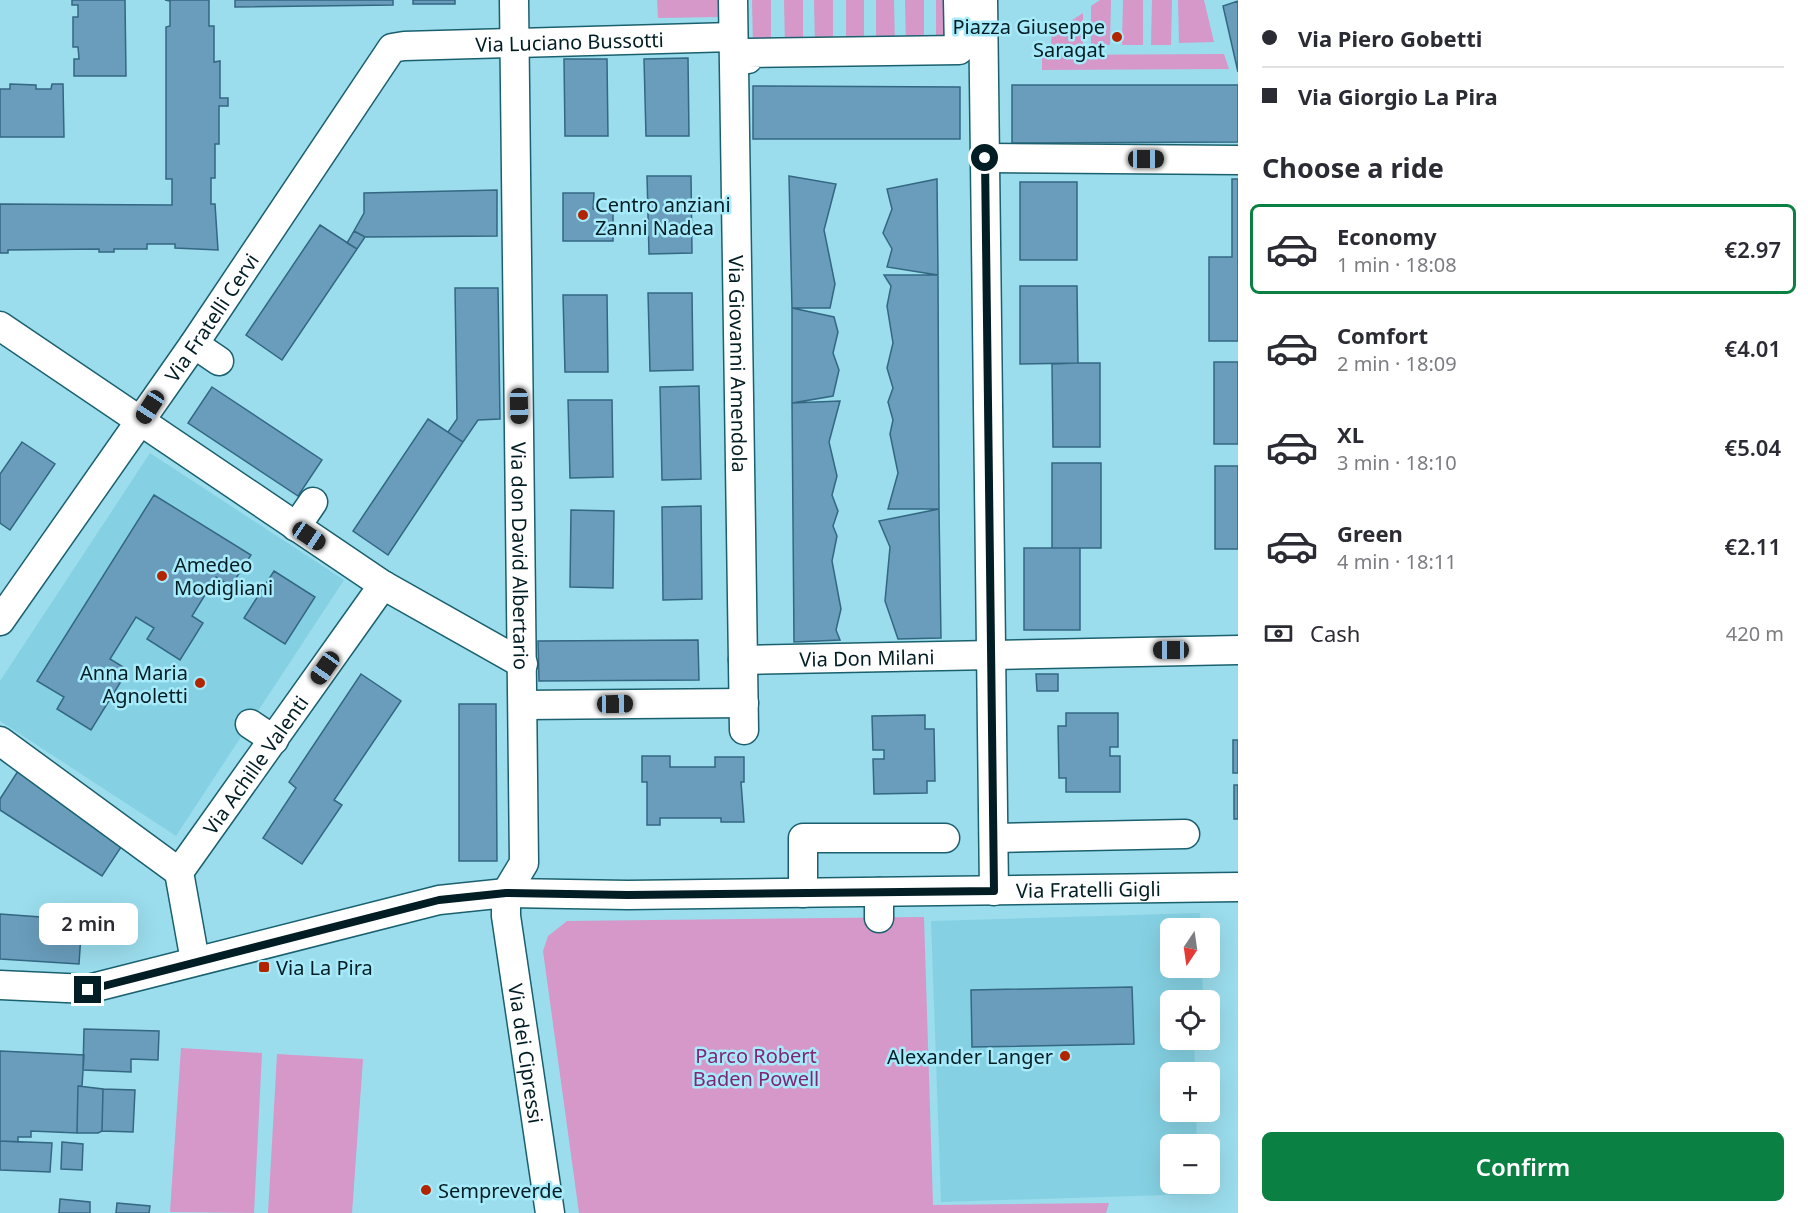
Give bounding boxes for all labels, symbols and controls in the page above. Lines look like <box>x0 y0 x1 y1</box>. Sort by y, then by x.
place label: Piazza Giuseppe Saragat <box>952 13 1105 63</box>
text: Via Piero Gobetti <box>1298 23 1482 53</box>
street label: Via Luciano Bussotti <box>475 25 664 58</box>
marker: Piazza Giuseppe Saragat <box>1110 30 1124 44</box>
text: Via Giorgio La Pira <box>1298 81 1498 111</box>
route start <box>971 144 998 171</box>
text: Choose a ride <box>1262 149 1444 186</box>
car <box>1128 150 1164 168</box>
place label: Centro anziani Zanni Nadea <box>595 191 731 241</box>
marker: Centro anziani Zanni Nadea <box>576 208 590 222</box>
text: Economy <box>1337 221 1436 251</box>
icon: car <box>1265 222 1319 276</box>
text: €2.97 <box>1725 234 1781 264</box>
street label: Via Fratelli Cervi <box>158 248 265 387</box>
text: 1 min · 18:08 <box>1337 251 1457 278</box>
street label: Via Giovanni Amendola <box>723 255 754 473</box>
text: Comfort <box>1337 320 1428 350</box>
icon: car <box>1265 321 1319 375</box>
text: €4.01 <box>1725 333 1781 363</box>
text: 2 min · 18:09 <box>1337 350 1457 377</box>
car <box>133 387 167 427</box>
car <box>510 388 528 424</box>
text: XL <box>1337 419 1364 449</box>
icon: car <box>1265 420 1319 474</box>
text: €5.04 <box>1725 432 1781 462</box>
street label: Via don David Albertario <box>506 442 535 670</box>
text: 3 min · 18:10 <box>1337 449 1457 476</box>
car <box>289 518 329 554</box>
text: Green <box>1337 518 1403 548</box>
icon: car <box>1265 519 1319 573</box>
text: €2.11 <box>1725 531 1781 561</box>
text: 4 min · 18:11 <box>1337 548 1457 575</box>
place label: Amedeo Modigliani <box>174 551 273 601</box>
marker: Amedeo Modigliani <box>155 569 169 583</box>
icon: cash <box>1262 617 1295 650</box>
text: Cash <box>1310 618 1360 648</box>
text: 420 m <box>1726 620 1784 647</box>
car <box>1153 641 1189 659</box>
street label: Via Don Milani <box>799 643 935 672</box>
car <box>307 648 343 688</box>
place label: Anna Maria Agnoletti <box>80 659 188 709</box>
marker: Anna Maria Agnoletti <box>193 676 207 690</box>
street label: Via Achille Valenti <box>197 690 314 840</box>
car <box>597 695 633 713</box>
street label: Via Fratelli Gigli <box>1016 875 1161 903</box>
callout: 2 min <box>38 903 138 945</box>
text: 2 min <box>61 910 116 937</box>
north arrow <box>1160 918 1220 978</box>
map controls <box>1160 918 1220 1194</box>
place label: Via La Pira <box>276 954 373 981</box>
marker: Via La Pira <box>257 960 271 974</box>
route end <box>74 976 101 1003</box>
street label: Via dei Cipressi <box>503 982 550 1125</box>
button: locate <box>1160 990 1220 1050</box>
park label: Parco Robert Baden Powell <box>693 1042 819 1092</box>
place label: Alexander Langer <box>887 1043 1053 1070</box>
marker: Alexander Langer <box>1058 1049 1072 1063</box>
button: + <box>1160 1062 1220 1122</box>
button: Confirm <box>1262 1132 1784 1201</box>
button: − <box>1160 1134 1220 1194</box>
place label: Sempreverde <box>438 1177 563 1204</box>
marker: Sempreverde <box>419 1183 433 1197</box>

